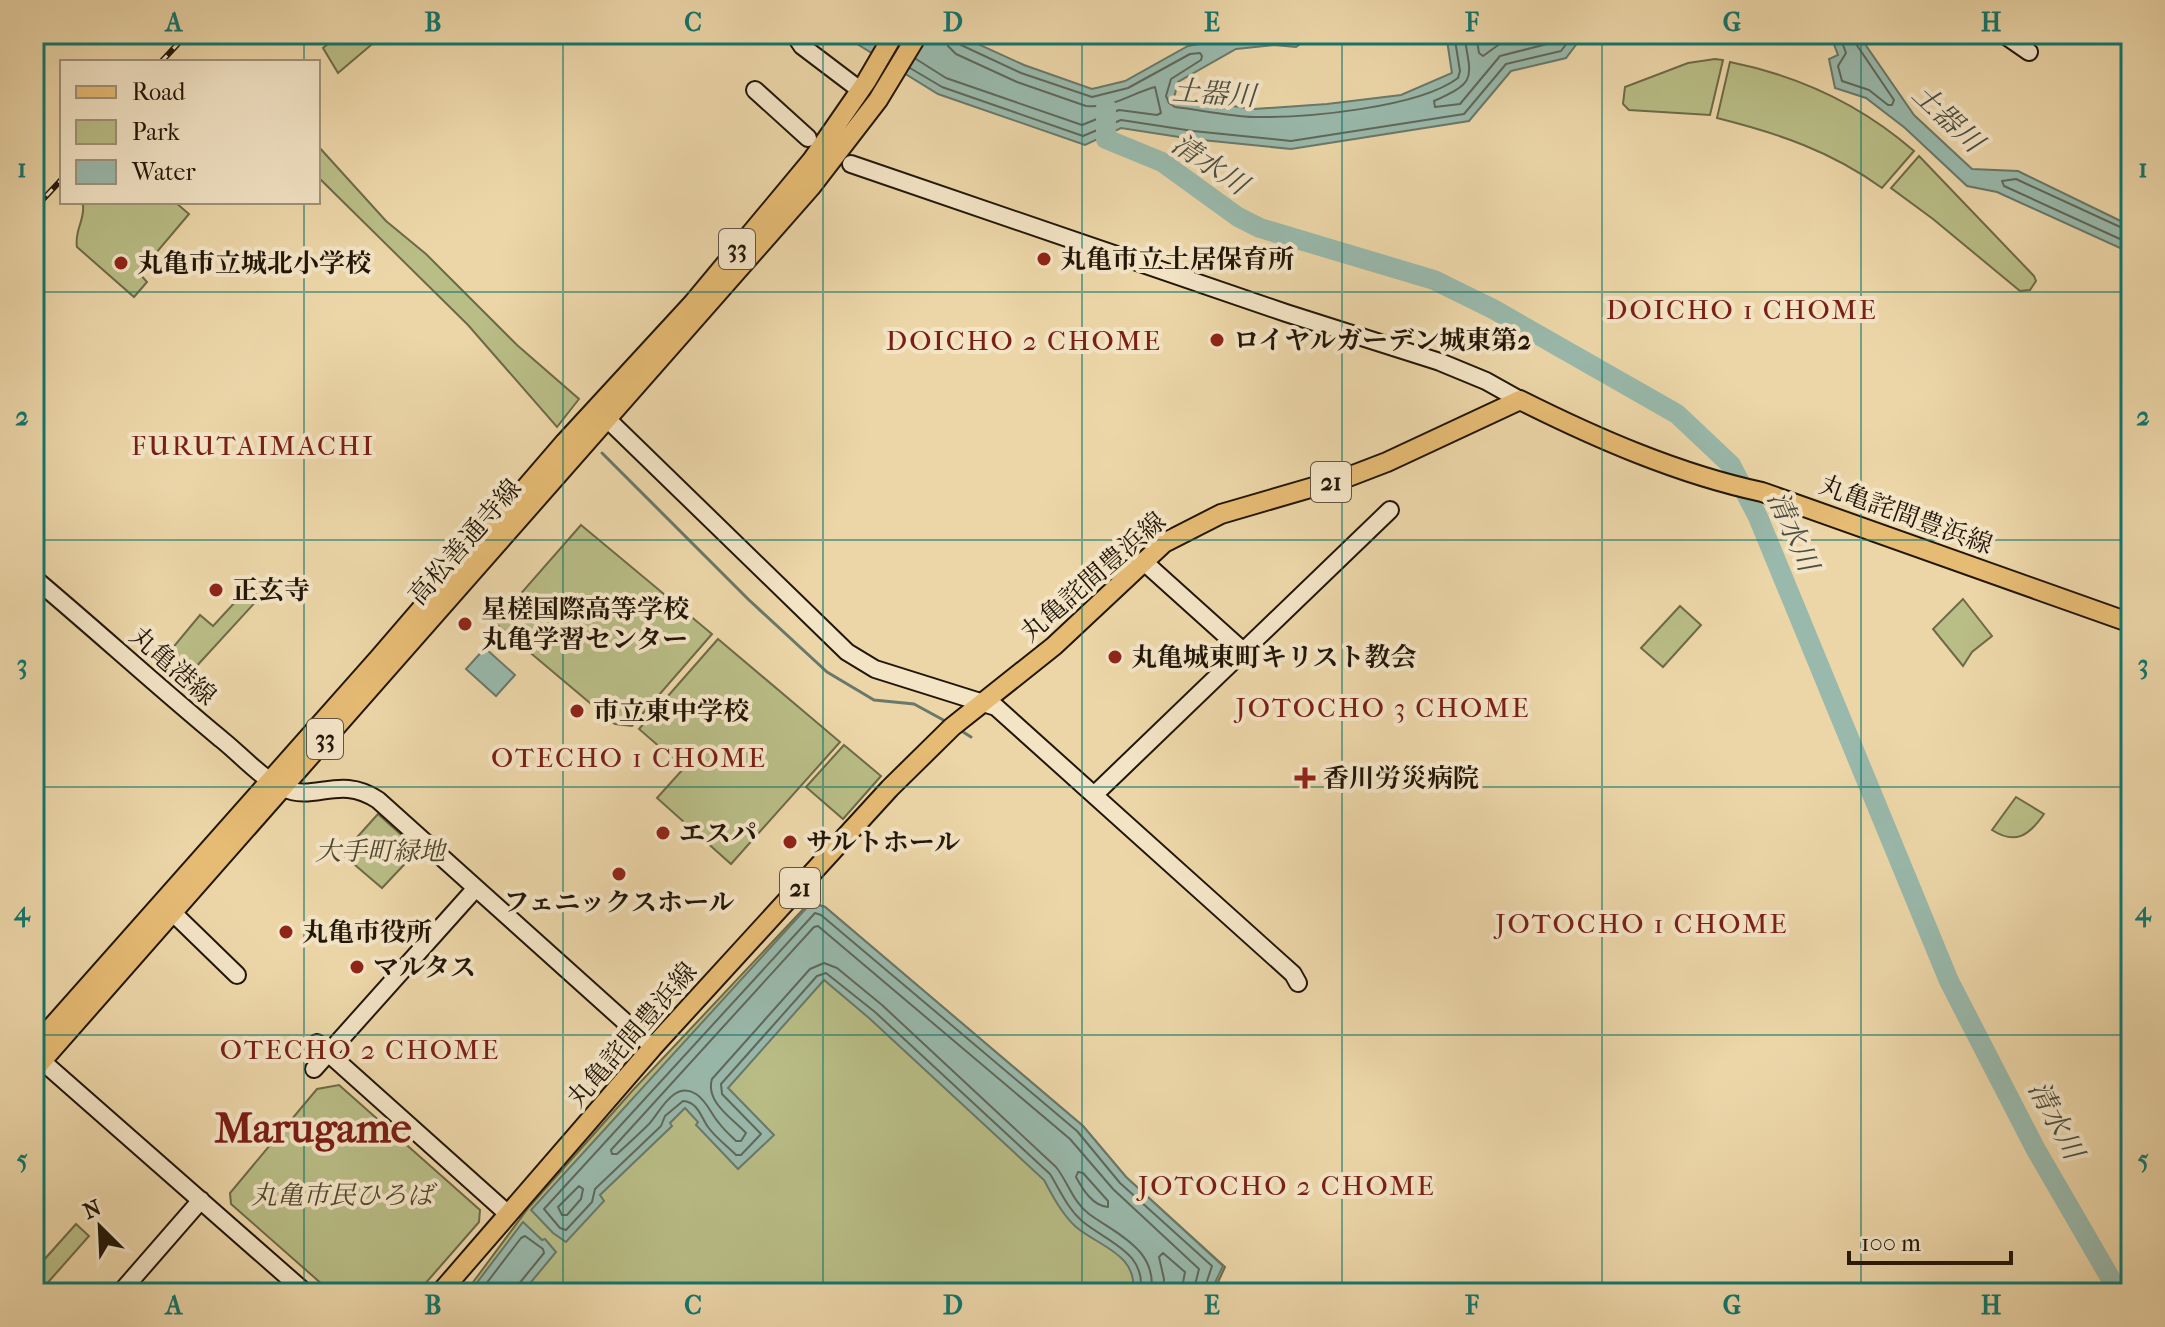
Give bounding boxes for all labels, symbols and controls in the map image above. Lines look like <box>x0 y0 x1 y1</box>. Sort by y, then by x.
text: A <box>164 7 184 38</box>
text: B <box>425 7 442 38</box>
text: C <box>684 7 702 38</box>
text: D <box>943 7 963 38</box>
text: E <box>1204 7 1220 38</box>
text: F <box>1464 7 1479 38</box>
text: G <box>1723 7 1741 38</box>
text: H <box>1981 7 2002 38</box>
legend <box>60 60 320 204</box>
water label: 土器川 <box>1171 74 1260 113</box>
water label: 土器川 <box>1906 77 1992 161</box>
text: Road <box>132 78 186 106</box>
text: Park <box>132 118 180 146</box>
water label: 清水川 <box>1166 127 1257 203</box>
text: 1 <box>17 153 27 184</box>
text: 1 <box>2138 153 2148 184</box>
text: Water <box>131 158 196 186</box>
road number: 33 <box>719 229 755 269</box>
place label: 丸亀市立土居保育所 <box>1060 244 1294 275</box>
place label: 丸亀市立城北小学校 <box>137 248 371 279</box>
marker: 丸亀市立土居保育所 <box>1035 250 1053 268</box>
marker: 丸亀市立城北小学校 <box>112 254 130 272</box>
district label: DOICHO 1 CHOME <box>1606 293 1878 326</box>
district label: DOICHO 2 CHOME <box>886 324 1162 357</box>
place label: ロイヤルガーデン城東第2 <box>1233 325 1531 356</box>
marker: ロイヤルガーデン城東第2 <box>1208 331 1226 349</box>
text: 2 <box>15 401 29 432</box>
text: 2 <box>2136 401 2150 432</box>
district label: FURUTAIMACHI <box>131 429 375 462</box>
road number: 21 <box>1311 462 1351 502</box>
street label: 丸亀詫間豊浜線 <box>1815 469 1997 561</box>
street label: 高松善通寺線 <box>402 473 528 611</box>
water label: 清水川 <box>1761 486 1826 579</box>
street label: 丸亀詫間豊浜線 <box>1014 506 1172 648</box>
place label: 正玄寺 <box>232 575 310 606</box>
marker: 正玄寺 <box>207 581 225 599</box>
place label: 星槎国際高等学校 丸亀学習センター <box>481 594 689 655</box>
marker: 星槎国際高等学校 丸亀学習センター <box>456 615 474 633</box>
street label: 丸亀港線 <box>124 620 222 712</box>
place label: 丸亀城東町キリスト教会 <box>1131 642 1416 673</box>
marker: 丸亀城東町キリスト教会 <box>1106 648 1124 666</box>
text: 3 <box>17 649 27 680</box>
text: 3 <box>2138 649 2148 680</box>
district label: JOTOCHO 3 CHOME <box>1234 691 1530 724</box>
place label: 市立東中学校 <box>593 696 749 727</box>
marker: 市立東中学校 <box>568 702 586 720</box>
road number: 33 <box>307 719 343 759</box>
district label: OTECHO 1 CHOME <box>491 741 767 774</box>
place label: 香川労災病院 <box>1323 763 1479 794</box>
marker: 香川労災病院 <box>1294 767 1316 789</box>
place label: エスパ <box>679 818 757 849</box>
marker: エスパ <box>654 824 672 842</box>
place label: サルトホール <box>806 827 960 858</box>
marker: サルトホール <box>781 833 799 851</box>
park label: 大手町緑地 <box>315 836 448 867</box>
marker: フェニックスホール <box>610 865 628 883</box>
road number: 21 <box>780 868 820 908</box>
place label: フェニックスホール <box>504 887 734 918</box>
text: 4 <box>13 896 31 928</box>
text: 4 <box>2134 896 2152 928</box>
district label: JOTOCHO 1 CHOME <box>1493 907 1789 940</box>
place label: 丸亀市役所 <box>302 917 432 948</box>
marker: 丸亀市役所 <box>277 923 295 941</box>
place label: マルタス <box>373 952 476 983</box>
street label: 丸亀詫間豊浜線 <box>561 956 703 1114</box>
marker: マルタス <box>348 958 366 976</box>
district label: OTECHO 2 CHOME <box>220 1033 500 1066</box>
water label: 清水川 <box>2022 1075 2092 1167</box>
district label: Marugame <box>215 1104 412 1153</box>
text: 5 <box>16 1144 28 1175</box>
text: 5 <box>2137 1144 2149 1175</box>
district label: JOTOCHO 2 CHOME <box>1136 1169 1436 1202</box>
park label: 丸亀市民ひろば <box>251 1180 438 1211</box>
north arrow <box>60 1187 140 1267</box>
text: N <box>79 1194 105 1225</box>
scale bar <box>1849 1215 2011 1265</box>
text: 100 m <box>1861 1229 1921 1257</box>
text: A <box>164 1290 184 1321</box>
text: B <box>425 1290 442 1321</box>
text: C <box>684 1290 702 1321</box>
text: D <box>943 1290 963 1321</box>
text: E <box>1204 1290 1220 1321</box>
text: F <box>1464 1290 1479 1321</box>
text: G <box>1723 1290 1741 1321</box>
text: H <box>1981 1290 2002 1321</box>

